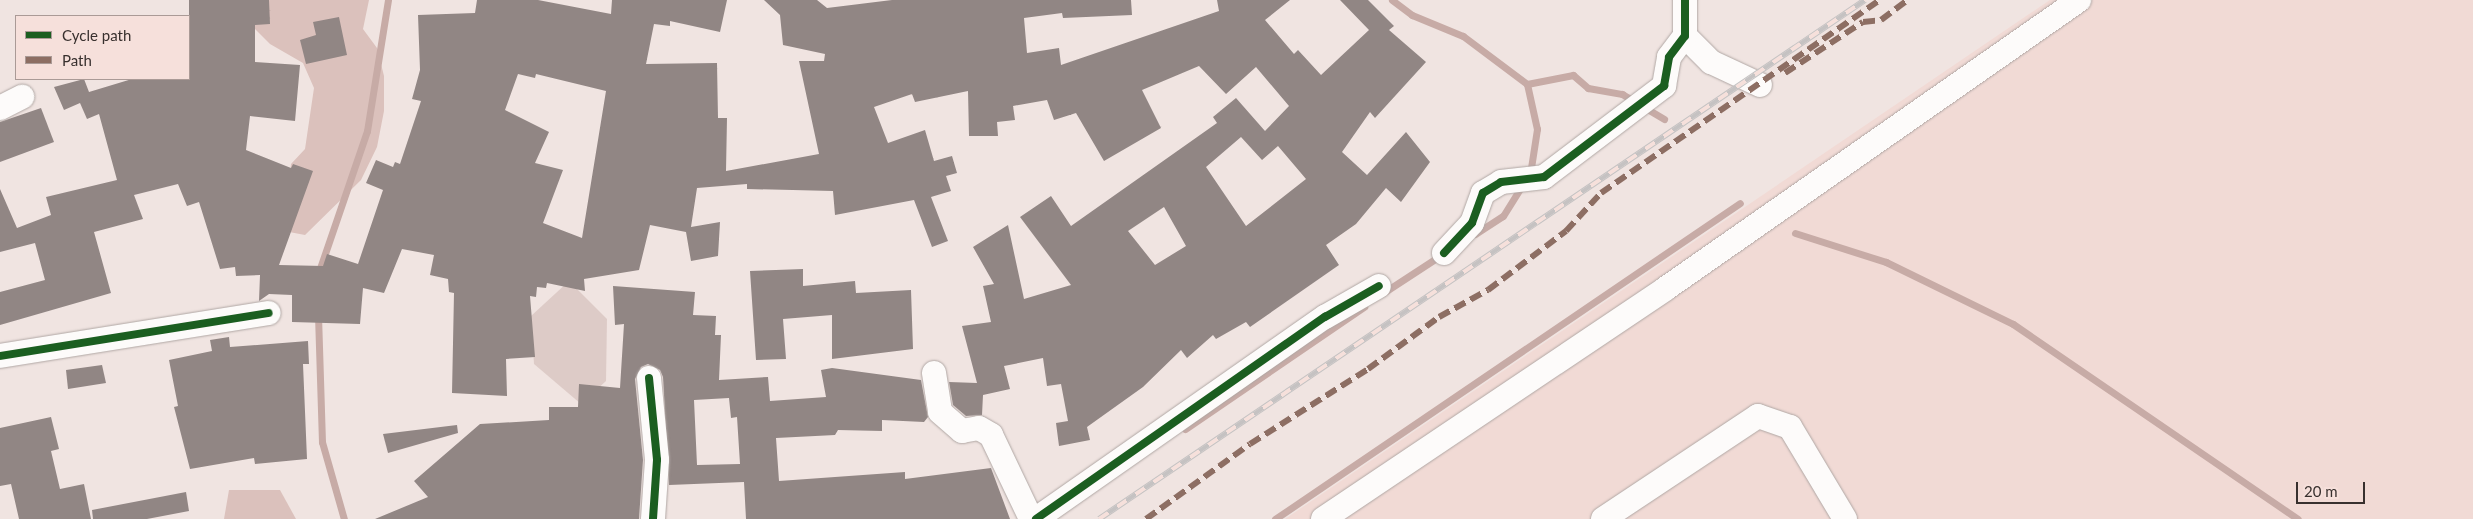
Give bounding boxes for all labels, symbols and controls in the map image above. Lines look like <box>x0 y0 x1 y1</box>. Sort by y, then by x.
legend <box>15 15 190 80</box>
text: Cycle path <box>62 26 131 44</box>
text: Path <box>62 51 92 69</box>
scale bar <box>2298 472 2367 504</box>
text: 20 m <box>2304 482 2338 500</box>

